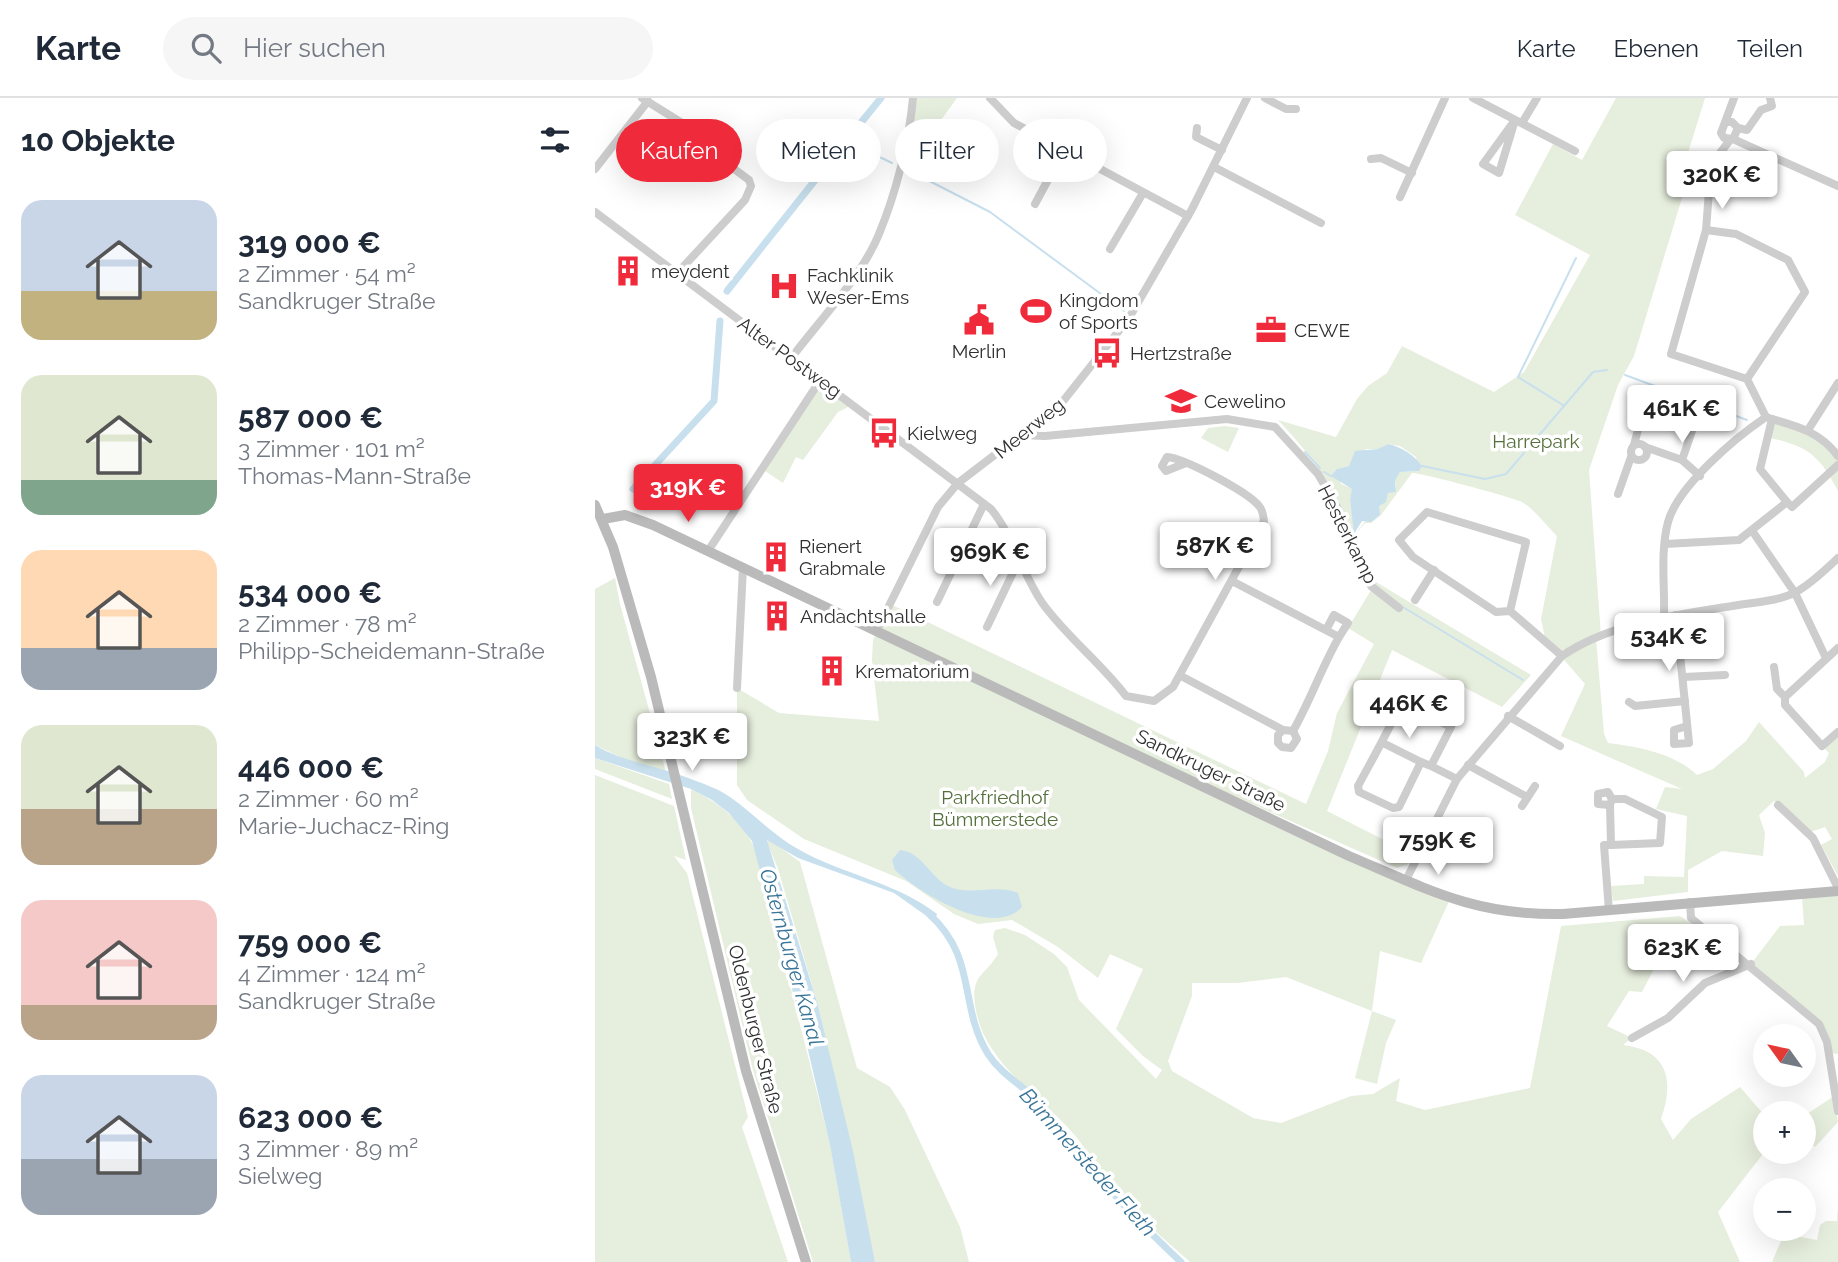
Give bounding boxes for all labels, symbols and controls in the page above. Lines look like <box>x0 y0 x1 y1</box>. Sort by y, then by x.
search box <box>163 17 653 80</box>
text: Karte <box>35 29 121 68</box>
icon: search <box>187 29 225 67</box>
text: Hier suchen <box>243 33 386 63</box>
text: Karte <box>1517 34 1576 63</box>
text: Ebenen <box>1614 34 1699 63</box>
text: Teilen <box>1737 34 1803 63</box>
chip: Kaufen <box>616 119 742 182</box>
chip: Mieten <box>756 119 881 182</box>
chip: Filter <box>895 119 999 182</box>
chip: Neu <box>1013 119 1107 182</box>
icon: filters <box>536 121 574 159</box>
text: 10 Objekte <box>21 123 175 158</box>
pin: 320K € <box>1665 152 1779 211</box>
text: 320K € <box>1683 160 1761 187</box>
text: 319 000 € <box>238 225 381 260</box>
icon: home <box>77 228 161 312</box>
building icon: meydent <box>611 254 645 288</box>
text: 2 Zimmer · 54 m² <box>238 260 416 287</box>
place label: meydent <box>651 260 730 282</box>
place label: Fachklinik Weser-Ems <box>807 264 909 308</box>
hospital icon: Fachklinik Weser-Ems <box>767 269 801 303</box>
text: Sandkruger Straße <box>238 287 435 314</box>
place label: Kingdom of Sports <box>1059 289 1139 333</box>
sports icon: Kingdom of Sports <box>1019 294 1053 328</box>
public building icon: Merlin <box>962 303 996 337</box>
street label: Alter Postweg <box>734 312 846 402</box>
office icon: CEWE <box>1254 313 1288 347</box>
place label: CEWE <box>1294 319 1350 341</box>
bus stop icon: Hertzstraße <box>1090 336 1124 370</box>
place label: Merlin <box>952 340 1006 362</box>
place label: Hertzstraße <box>1130 342 1232 364</box>
school or university icon: Cewelino <box>1164 384 1198 418</box>
pin: 461K € <box>1625 386 1739 445</box>
place label: Cewelino <box>1204 390 1286 412</box>
street label: Meerweg <box>990 393 1068 463</box>
text: 461K € <box>1643 394 1721 421</box>
text: 587 000 € <box>238 400 383 435</box>
icon: home <box>77 403 161 487</box>
bus stop icon: Kielweg <box>867 416 901 450</box>
place label: Kielweg <box>907 422 977 444</box>
park label: Harrepark <box>1492 430 1580 452</box>
text: 3 Zimmer · 101 m² <box>238 435 425 462</box>
text: Thomas-Mann-Straße <box>238 462 471 489</box>
pin: 319K € <box>631 464 745 524</box>
text: 319K € <box>650 473 726 500</box>
street label: Hesterkamp <box>1314 481 1382 587</box>
pin: 587K € <box>1158 522 1272 582</box>
pin: 969K € <box>933 528 1047 588</box>
text: 587K € <box>1176 531 1254 558</box>
place label: Rienert Grabmale <box>799 535 885 579</box>
text: 969K € <box>950 537 1030 564</box>
building icon: Rienert Grabmale <box>759 540 793 574</box>
text: 534 000 € <box>238 575 382 610</box>
icon: home <box>77 578 161 662</box>
building icon: Andachtshalle <box>760 599 794 633</box>
place label: Andachtshalle <box>800 605 926 627</box>
text: 2 Zimmer · 78 m² <box>238 610 417 637</box>
pin: 534K € <box>1612 614 1726 673</box>
text: 534K € <box>1630 622 1708 649</box>
text: Philipp-Scheidemann-Straße <box>238 637 545 664</box>
building icon: Krematorium <box>815 654 849 688</box>
place label: Krematorium <box>855 660 970 682</box>
pin: 446K € <box>1352 680 1466 740</box>
text: 446K € <box>1369 689 1449 716</box>
pin: 323K € <box>635 714 749 773</box>
text: 323K € <box>653 722 731 749</box>
street label: Sandkruger Straße <box>1133 724 1289 816</box>
text: 446 000 € <box>238 750 384 785</box>
icon: home <box>77 753 161 837</box>
text: 2 Zimmer · 60 m² <box>238 785 419 812</box>
park label: Parkfriedhof Bümmerstede <box>932 786 1058 830</box>
text: Marie-Juchacz-Ring <box>238 812 450 839</box>
pin: 759K € <box>1381 818 1495 877</box>
text: 759K € <box>1399 826 1477 853</box>
water label: Osternburger Kanal <box>755 865 829 1049</box>
pin: 623K € <box>1626 924 1740 984</box>
text: 759 000 € <box>238 925 382 960</box>
icon: home <box>77 928 161 1012</box>
text: 623K € <box>1644 933 1722 960</box>
street label: Oldenburger Straße <box>724 942 788 1116</box>
text: 4 Zimmer · 124 m² <box>238 960 426 987</box>
text: Sandkruger Straße <box>238 987 435 1014</box>
north arrow <box>1753 1024 1817 1087</box>
map controls <box>1753 1024 1816 1241</box>
water label: Bümmersteder Fleth <box>1015 1083 1161 1241</box>
text: 623 000 € <box>238 1100 383 1135</box>
button: + <box>1753 1101 1816 1164</box>
icon: home <box>77 1103 161 1187</box>
text: 3 Zimmer · 89 m² <box>238 1135 418 1162</box>
text: Sielweg <box>238 1162 322 1189</box>
button: − <box>1753 1178 1816 1241</box>

